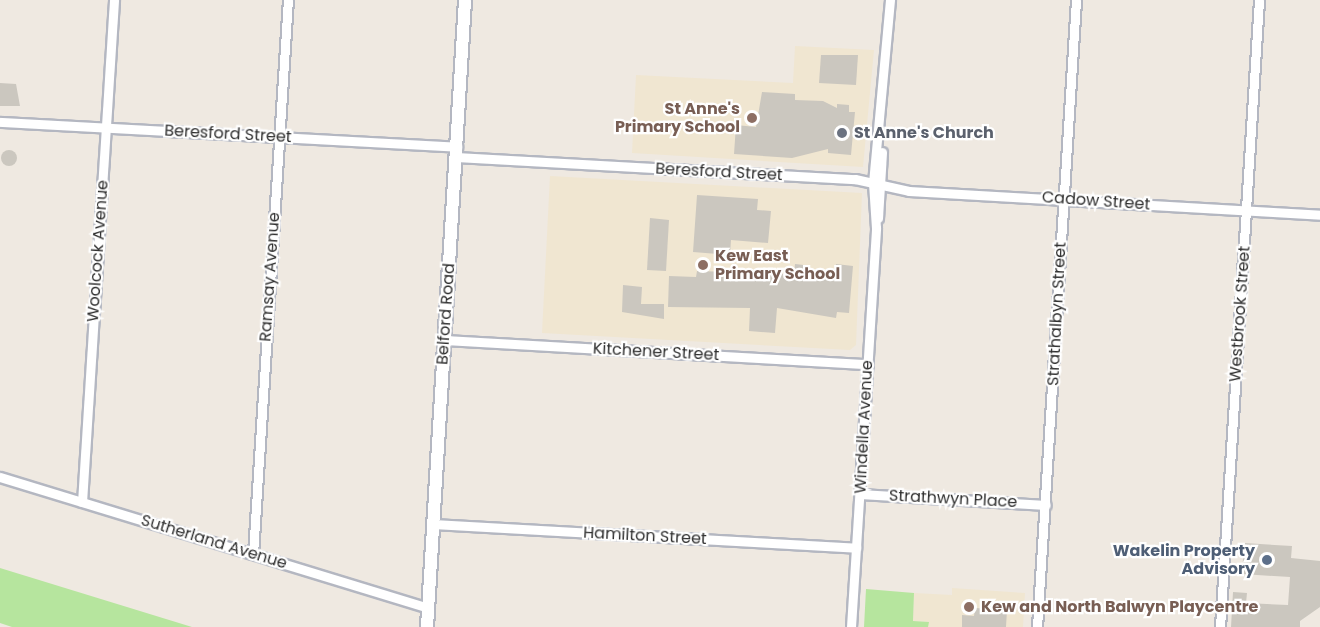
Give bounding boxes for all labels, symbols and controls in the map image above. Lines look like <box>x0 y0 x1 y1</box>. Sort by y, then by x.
place label: St Anne's Primary School <box>615 99 740 137</box>
marker: St Anne's Primary School <box>745 111 759 125</box>
street label: Beresford Street <box>164 121 292 147</box>
place label: St Anne's Church <box>854 123 994 143</box>
marker: St Anne's Church <box>835 126 849 140</box>
street label: Beresford Street <box>655 159 783 185</box>
street label: Woolcock Avenue <box>83 179 113 323</box>
street label: Cadow Street <box>1041 188 1151 214</box>
street label: Ramsay Avenue <box>256 212 284 342</box>
street label: Strathalbyn Street <box>1044 242 1070 386</box>
street label: Westbrook Street <box>1226 245 1254 383</box>
place label: Kew East Primary School <box>715 246 840 284</box>
marker: Kew East Primary School <box>696 258 710 272</box>
street label: Belford Road <box>433 263 459 365</box>
street label: Kitchener Street <box>592 339 720 365</box>
street label: Windella Avenue <box>851 360 877 494</box>
street label: Strathwyn Place <box>888 486 1018 512</box>
street label: Sutherland Avenue <box>139 511 289 573</box>
street label: Hamilton Street <box>583 523 707 549</box>
place label: Wakelin Property Advisory <box>1113 541 1255 579</box>
marker: Wakelin Property Advisory <box>1260 553 1274 567</box>
place label: Kew and North Balwyn Playcentre <box>981 597 1258 617</box>
marker: Kew and North Balwyn Playcentre <box>962 600 976 614</box>

